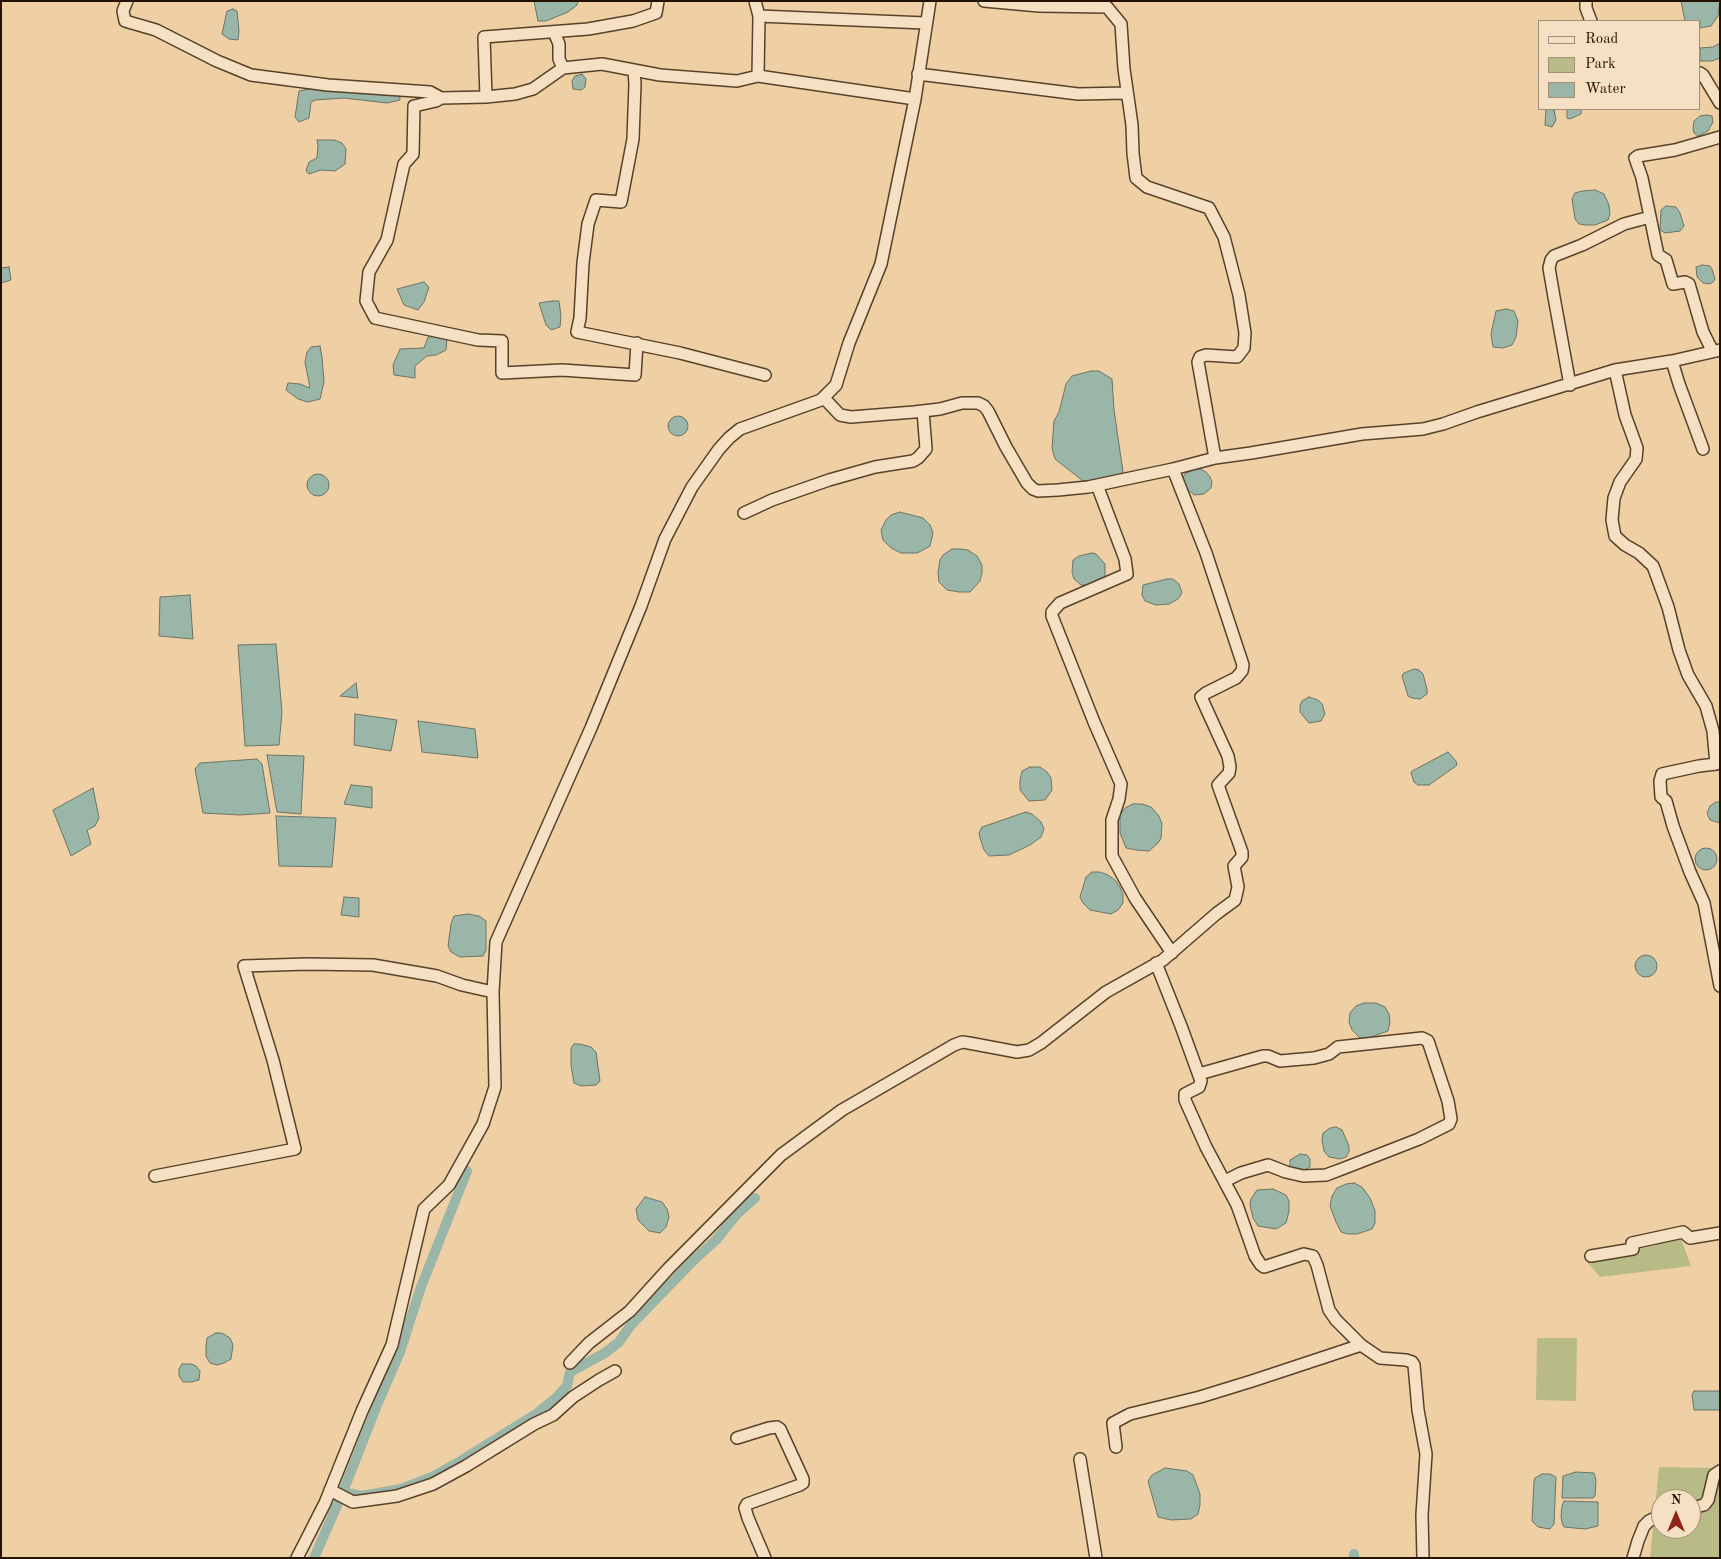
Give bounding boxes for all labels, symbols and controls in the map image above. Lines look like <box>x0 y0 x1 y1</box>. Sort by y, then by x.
legend <box>1538 20 1701 110</box>
text: Road <box>1585 32 1618 47</box>
text: Park <box>1585 57 1616 72</box>
text: Water <box>1585 82 1626 97</box>
north arrow <box>1651 1489 1701 1539</box>
text: N <box>1671 1493 1681 1507</box>

